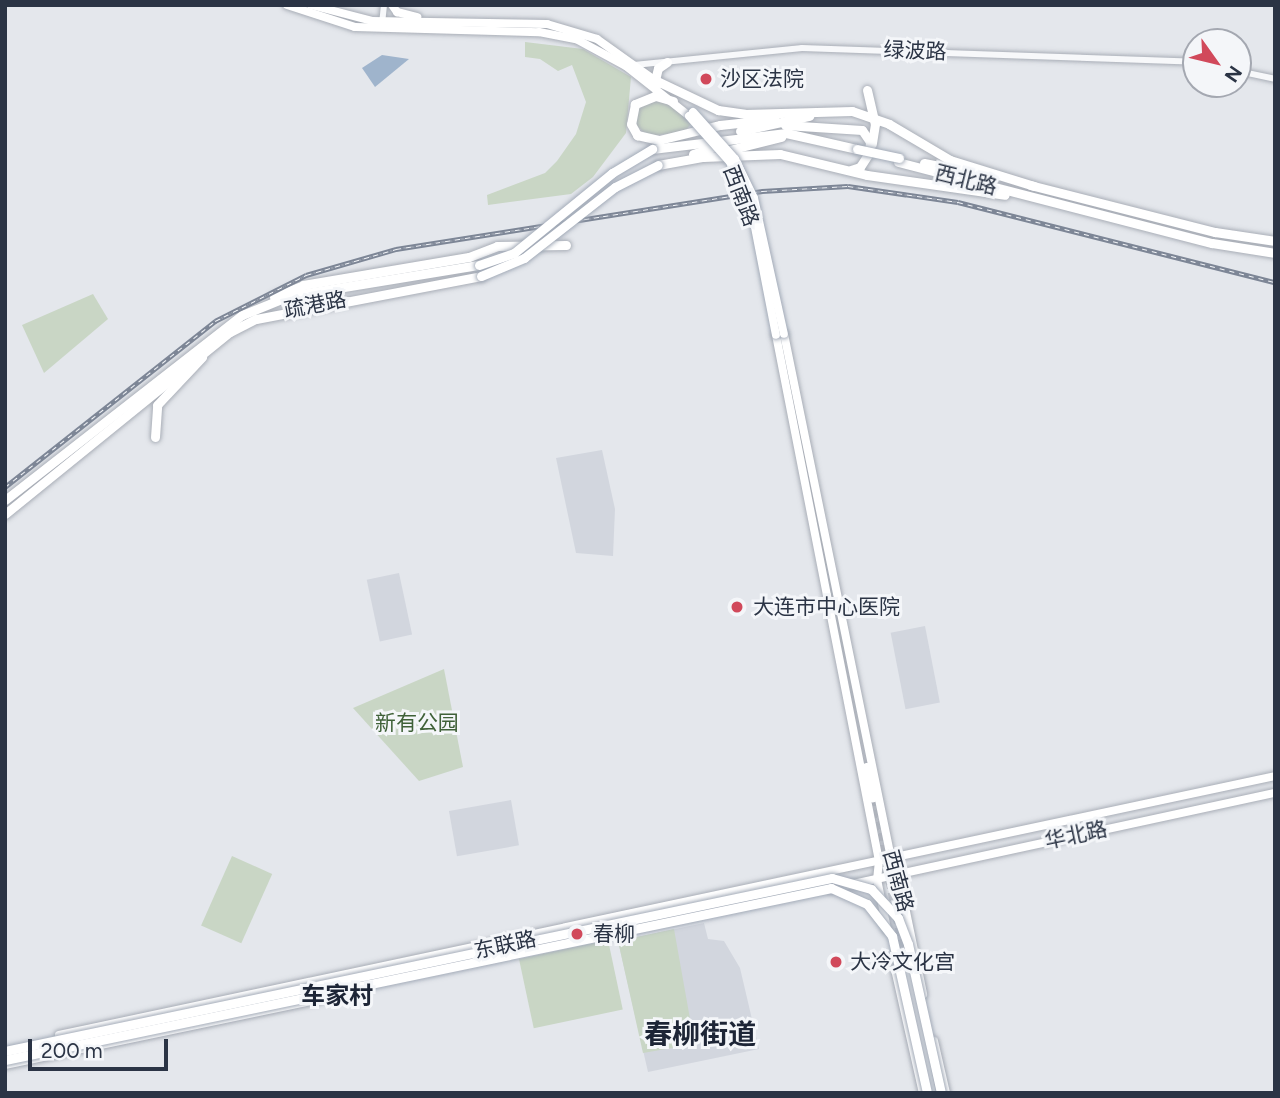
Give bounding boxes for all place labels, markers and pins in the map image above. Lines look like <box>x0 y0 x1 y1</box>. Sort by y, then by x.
place label: 沙区法院 <box>720 66 804 92</box>
marker: 沙区法院 <box>698 71 714 87</box>
place label: 大连市中心医院 <box>753 594 900 620</box>
marker: 大连市中心医院 <box>727 597 747 617</box>
place label: 春柳 <box>593 921 635 947</box>
marker: 春柳 <box>567 924 587 944</box>
place label: 大冷文化宫 <box>850 949 955 975</box>
marker: 大冷文化宫 <box>828 954 844 970</box>

